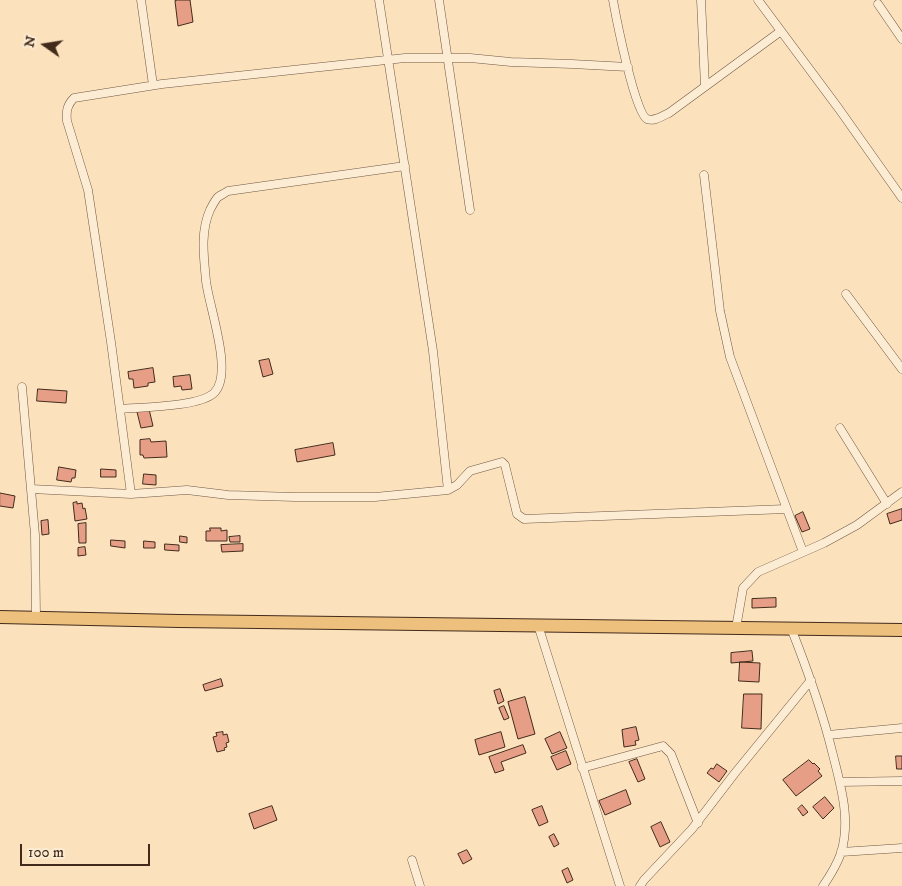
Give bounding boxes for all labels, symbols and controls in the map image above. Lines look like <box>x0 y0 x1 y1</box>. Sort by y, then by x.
north arrow <box>20 20 70 70</box>
text: N <box>20 34 40 49</box>
scale bar <box>22 834 152 866</box>
text: 100 m <box>28 843 64 862</box>

